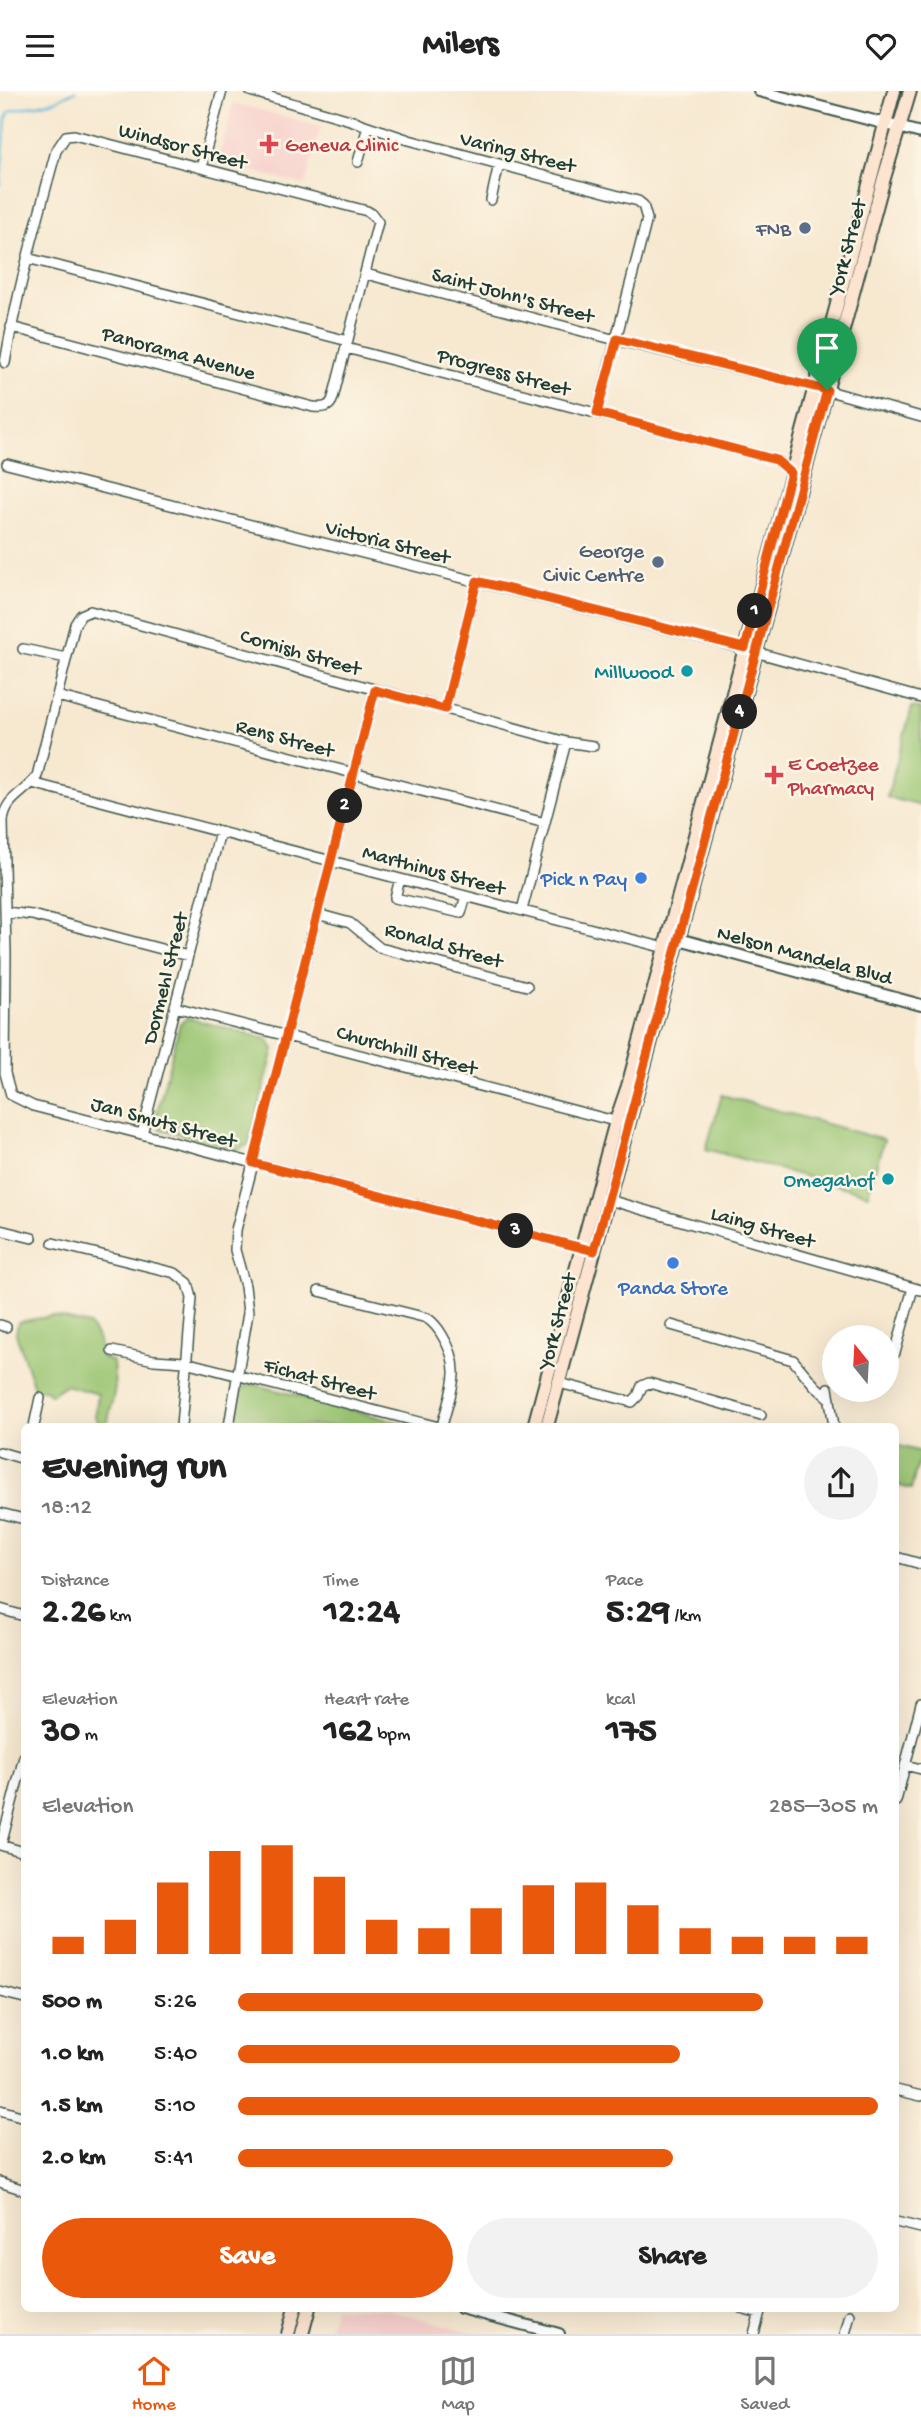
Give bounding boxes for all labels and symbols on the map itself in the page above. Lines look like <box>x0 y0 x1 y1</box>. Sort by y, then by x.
street label: Windsor Street <box>115 119 251 178</box>
street label: Varing Street <box>456 128 580 181</box>
marker: Geneva Clinic <box>259 134 279 154</box>
place label: Geneva Clinic <box>285 135 399 160</box>
street label: York Street <box>824 195 875 301</box>
place label: FNB <box>755 219 792 244</box>
marker: FNB <box>797 220 813 236</box>
street label: Saint John's Street <box>428 264 598 332</box>
pin <box>797 318 857 390</box>
street label: Panorama Avenue <box>98 323 259 388</box>
street label: Progress Street <box>433 344 575 405</box>
street label: Victoria Street <box>321 517 454 573</box>
place label: George Civic Centre <box>543 541 645 590</box>
marker: George Civic Centre <box>650 554 666 570</box>
pin: 1 <box>738 594 772 629</box>
street label: Cornish Street <box>237 625 366 684</box>
place label: Millwood <box>594 662 675 687</box>
marker: Millwood <box>679 663 695 679</box>
pin: 4 <box>722 695 758 729</box>
street label: Rens Street <box>232 715 338 766</box>
place label: E Coetzee Pharmacy <box>787 754 880 803</box>
marker: E Coetzee Pharmacy <box>766 767 782 783</box>
pin: 2 <box>328 789 362 823</box>
street label: Marthinus Street <box>359 841 509 904</box>
place label: Pick n Pay <box>540 869 627 894</box>
marker: Pick n Pay <box>633 870 649 886</box>
street label: Dormehl Street <box>138 908 196 1049</box>
street label: Ronald Street <box>381 919 507 977</box>
street label: Nelson Mandela Blvd <box>714 922 896 993</box>
street label: Churchhill Street <box>333 1022 481 1084</box>
street label: Jan Smuts Street <box>88 1093 241 1156</box>
place label: Omegahof <box>783 1170 876 1195</box>
marker: Omegahof <box>880 1171 896 1187</box>
street label: Laing Street <box>707 1203 819 1257</box>
pin: 3 <box>498 1213 534 1249</box>
marker: Panda Store <box>665 1255 681 1271</box>
street label: York Street <box>534 1269 585 1375</box>
place label: Panda Store <box>617 1278 729 1303</box>
north arrow <box>822 1325 900 1402</box>
street label: Fichat Street <box>259 1354 380 1409</box>

